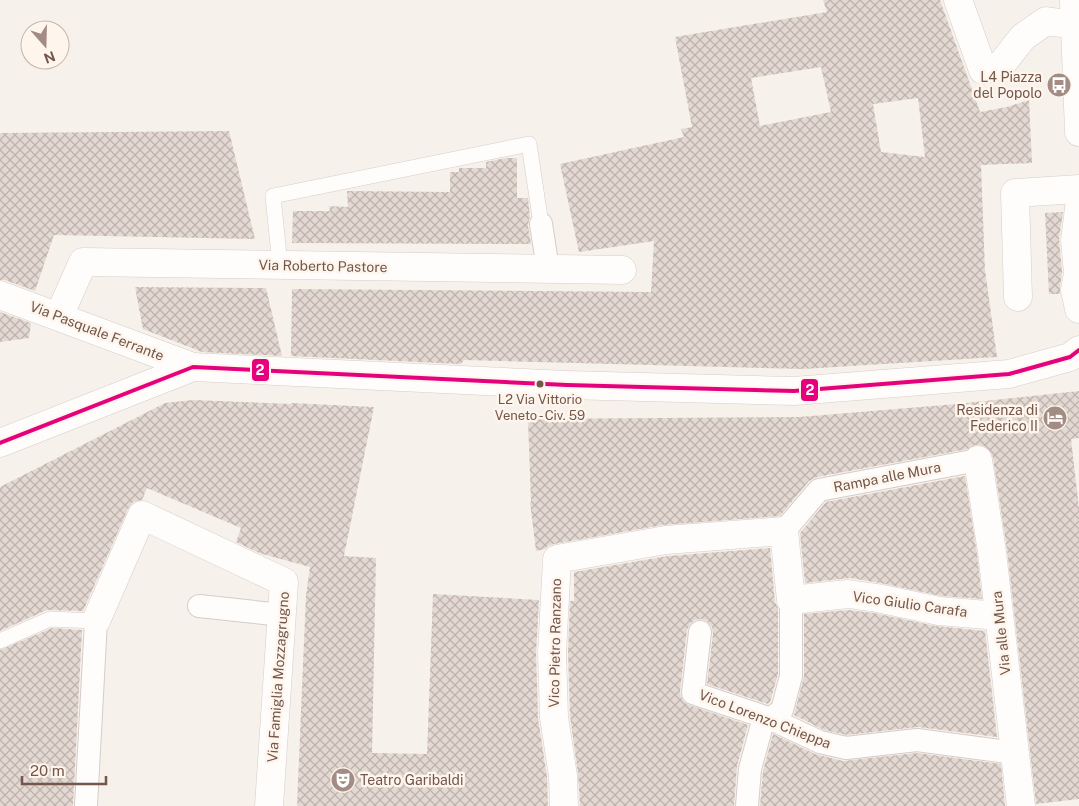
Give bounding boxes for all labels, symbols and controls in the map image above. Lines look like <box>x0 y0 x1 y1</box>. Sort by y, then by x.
north arrow <box>20 20 70 70</box>
text: N <box>42 48 57 67</box>
place label: L4 Piazza del Popolo <box>973 69 1042 101</box>
bus stop icon: L4 Piazza del Popolo <box>1046 72 1072 98</box>
street label: Via Roberto Pastore <box>258 257 388 275</box>
street label: Via Pasquale Ferrante <box>28 298 166 364</box>
line badge: 2 <box>251 358 270 382</box>
text: 2 <box>256 362 265 378</box>
line badge: 2 <box>800 378 819 402</box>
marker: L2 Via Vittorio Veneto - Civ. 59 <box>535 379 545 389</box>
text: 2 <box>806 382 815 398</box>
place label: L2 Via Vittorio Veneto - Civ. 59 <box>495 392 585 423</box>
place label: Residenza di Federico II <box>956 402 1038 434</box>
hotel icon: Residenza di Federico II <box>1042 405 1068 431</box>
street label: Rampa alle Mura <box>832 459 942 495</box>
street label: Vico Pietro Ranzano <box>546 578 564 708</box>
street label: Vico Giulio Carafa <box>852 588 968 620</box>
street label: Via alle Mura <box>989 590 1013 676</box>
street label: Via Famiglia Mozzagrugno <box>264 591 292 763</box>
street label: Vico Lorenzo Chieppa <box>697 686 833 752</box>
scale bar <box>22 754 106 786</box>
text: 20 m <box>30 762 65 779</box>
theatre icon: Teatro Garibaldi <box>330 767 356 793</box>
place label: Teatro Garibaldi <box>360 772 463 788</box>

